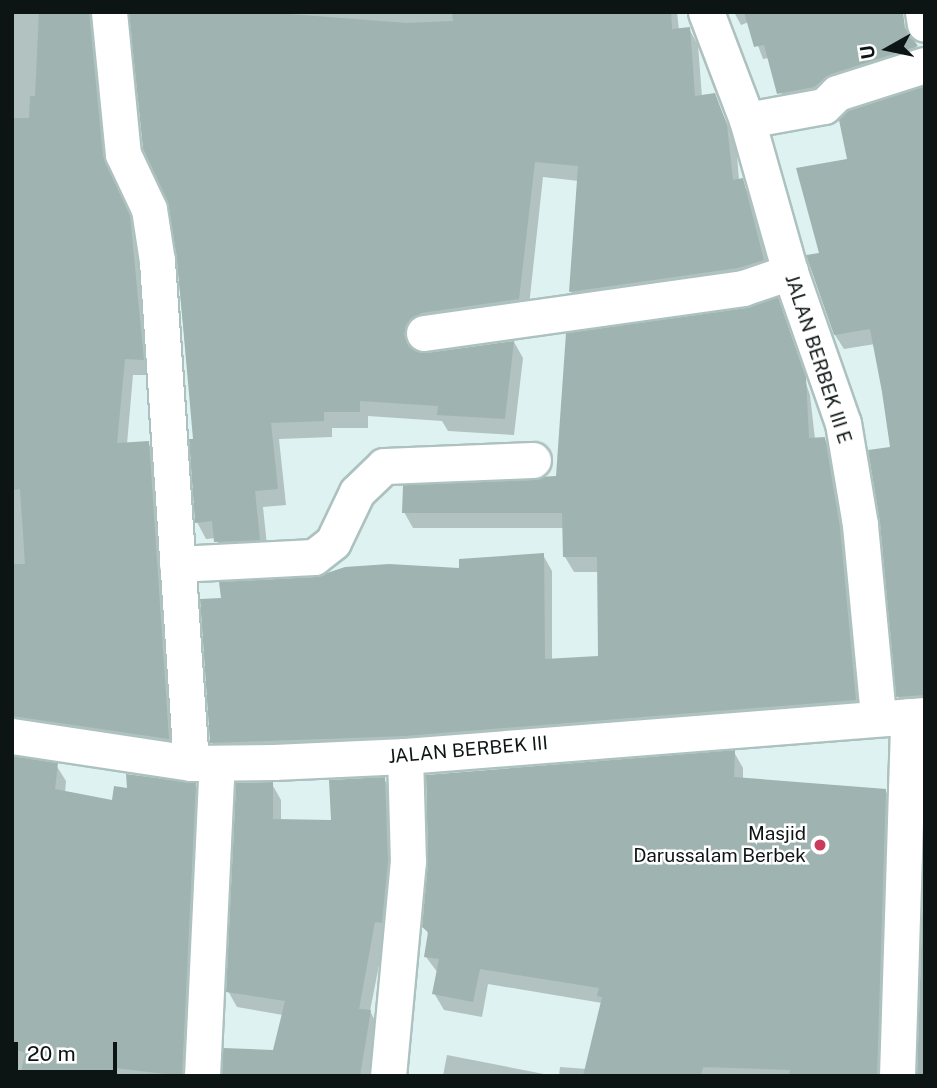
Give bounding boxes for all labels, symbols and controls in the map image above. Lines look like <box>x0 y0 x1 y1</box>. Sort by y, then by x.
north arrow <box>853 14 923 84</box>
text: U <box>855 44 879 61</box>
street label: JALAN BERBEK III E <box>780 272 856 446</box>
street label: JALAN BERBEK III <box>387 732 549 768</box>
place label: Masjid Darussalam Berbek <box>633 823 806 867</box>
marker: Masjid Darussalam Berbek <box>812 837 828 853</box>
scale bar <box>18 1028 121 1072</box>
text: 20 m <box>27 1041 76 1066</box>

